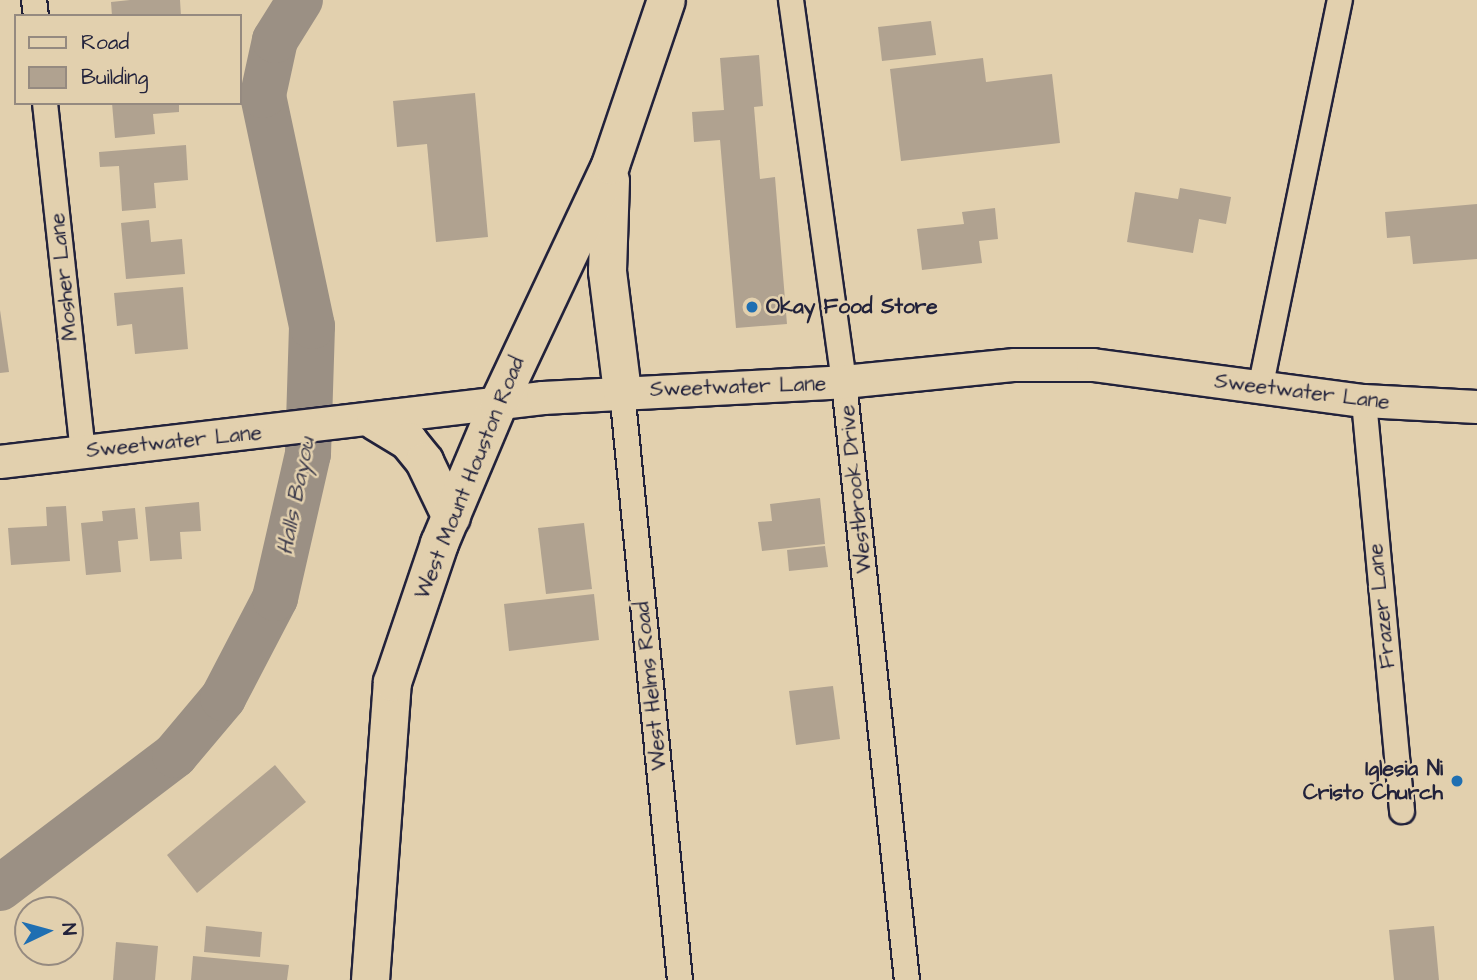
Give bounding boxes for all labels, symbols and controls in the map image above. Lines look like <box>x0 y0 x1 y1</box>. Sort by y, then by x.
legend <box>14 14 242 105</box>
text: Road <box>81 28 129 57</box>
text: Building <box>81 63 148 92</box>
street label: Mosher Lane <box>45 212 83 342</box>
place label: Okay Food Store <box>766 294 938 320</box>
marker: Okay Food Store <box>744 299 760 315</box>
street label: West Mount Houston Road <box>410 353 530 603</box>
street label: Sweetwater Lane <box>1213 369 1391 415</box>
street label: Sweetwater Lane <box>649 371 827 403</box>
street label: Westbrook Drive <box>835 404 877 574</box>
street label: Sweetwater Lane <box>85 420 263 464</box>
water label: Halls Bayou <box>271 435 321 557</box>
street label: Frazer Lane <box>1363 542 1401 670</box>
street label: West Helms Road <box>630 600 672 772</box>
place label: Iglesia Ni Cristo Church <box>1303 756 1443 806</box>
marker: Iglesia Ni Cristo Church <box>1449 773 1465 789</box>
north arrow <box>14 896 84 966</box>
text: N <box>54 922 82 936</box>

